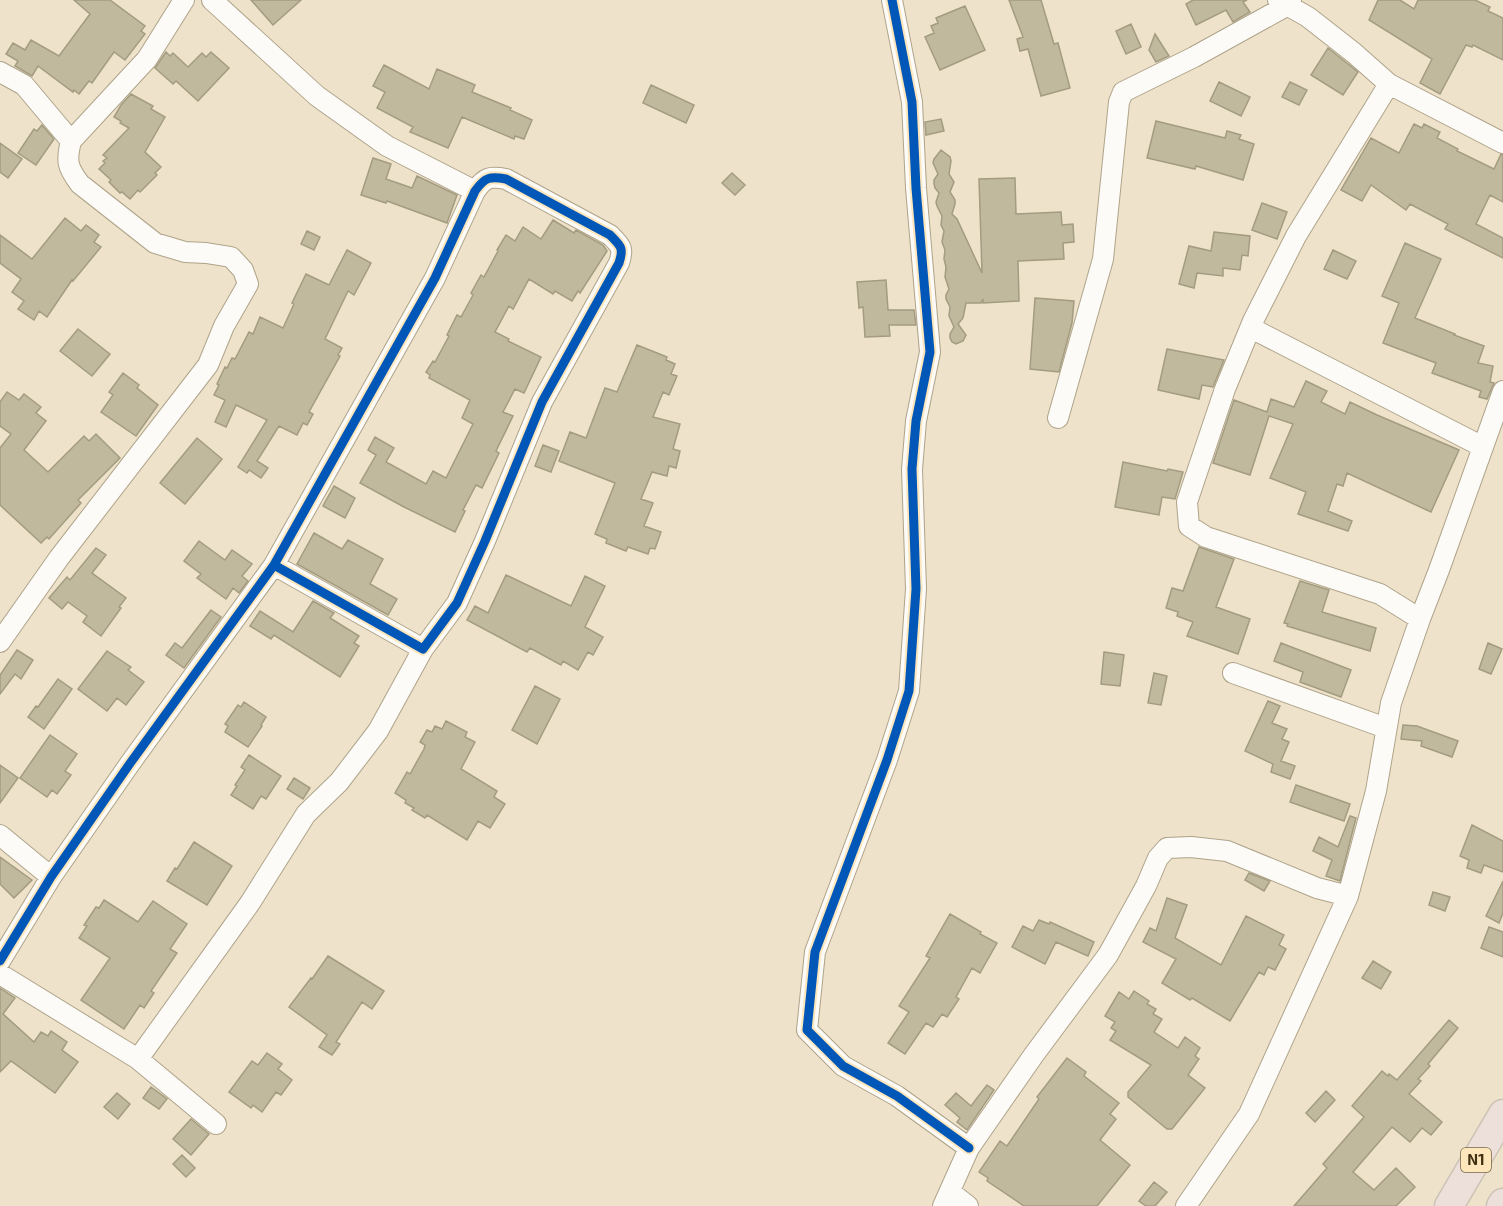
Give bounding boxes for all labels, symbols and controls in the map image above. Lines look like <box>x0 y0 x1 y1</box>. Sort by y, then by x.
road number: N1 <box>1461 1148 1491 1172</box>

